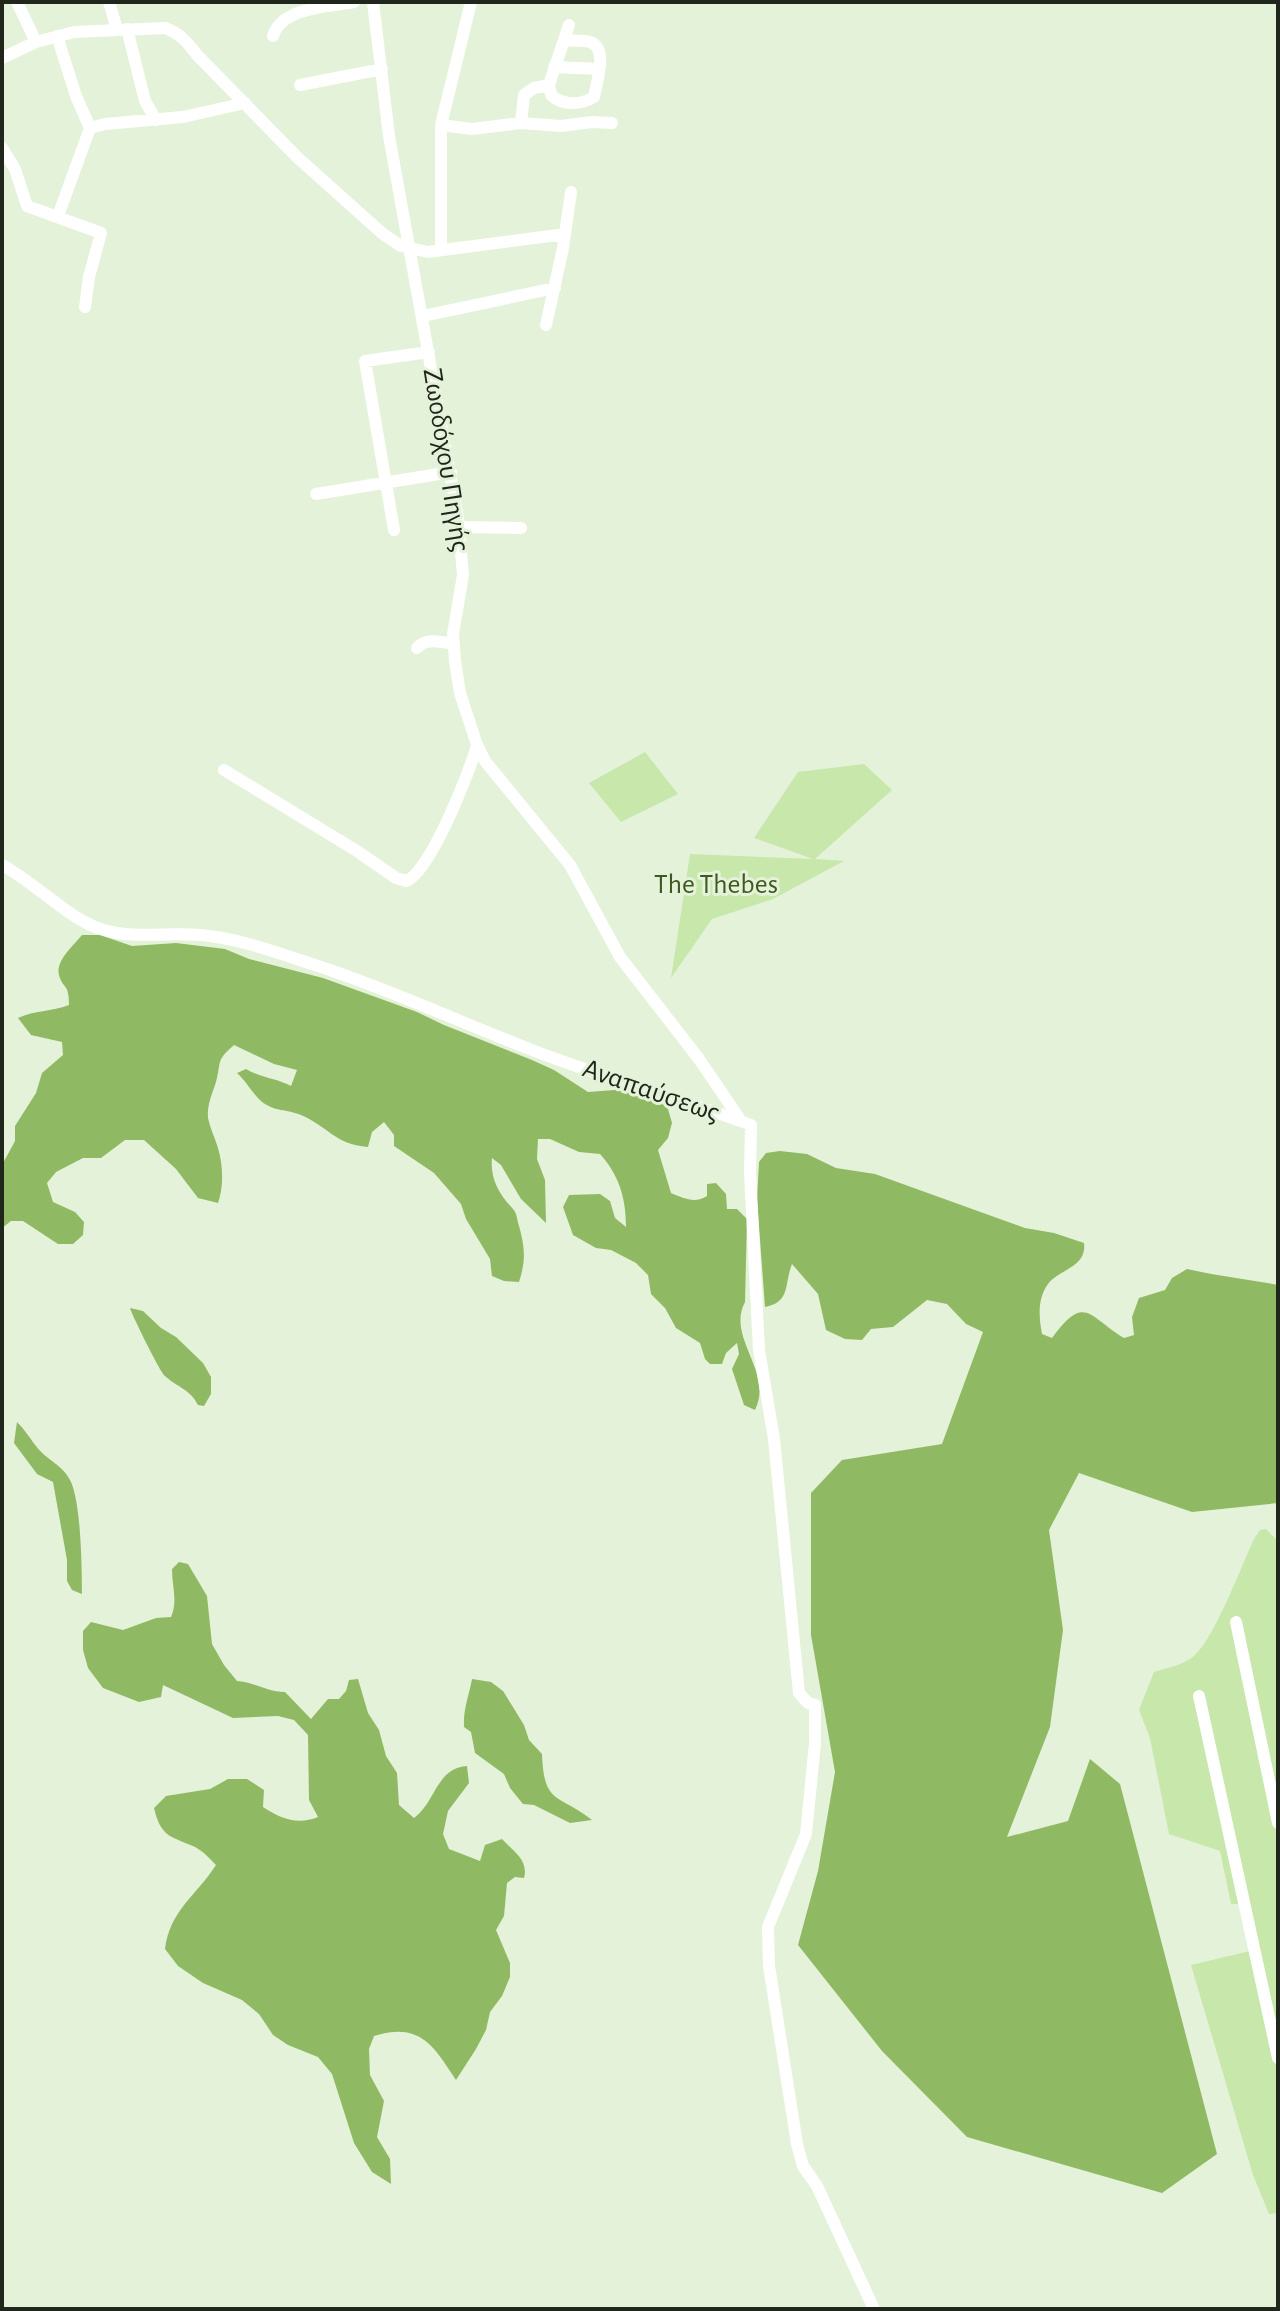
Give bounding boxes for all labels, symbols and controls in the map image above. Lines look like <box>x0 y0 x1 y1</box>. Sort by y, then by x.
street label: Ζωοδόχου Πηγής <box>418 366 474 554</box>
park label: The Thebes <box>654 871 778 899</box>
street label: Αναπαύσεως <box>579 1055 723 1128</box>

